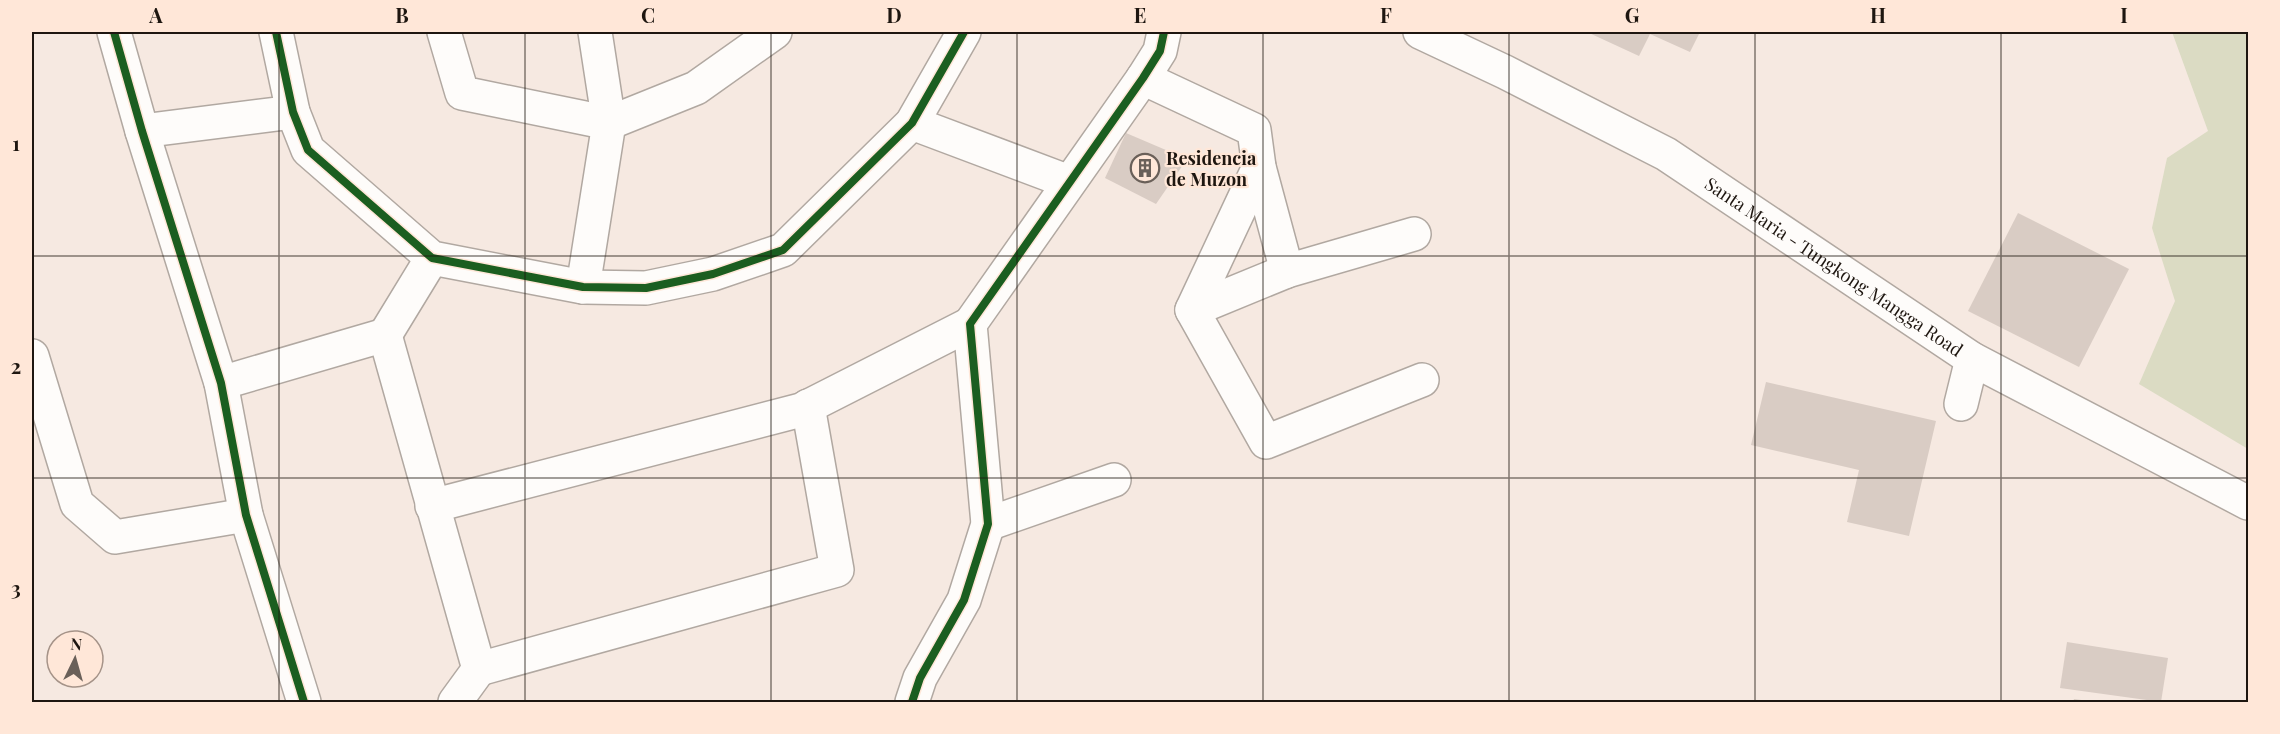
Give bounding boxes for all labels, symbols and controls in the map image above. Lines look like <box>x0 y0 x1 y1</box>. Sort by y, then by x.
text: A <box>148 1 163 28</box>
text: B <box>395 1 409 28</box>
text: C <box>641 1 655 28</box>
text: D <box>886 1 902 28</box>
text: E <box>1134 1 1146 28</box>
text: F <box>1380 1 1392 28</box>
text: G <box>1625 1 1640 28</box>
text: H <box>1870 1 1886 28</box>
text: I <box>2120 1 2128 28</box>
text: 1 <box>12 129 20 156</box>
place label: Residencia de Muzon <box>1166 146 1257 191</box>
building icon: Residencia de Muzon <box>1129 152 1161 184</box>
street label: Santa Maria - Tungkong Mangga Road <box>1700 172 1968 362</box>
text: 2 <box>11 352 21 379</box>
text: 3 <box>11 574 21 601</box>
north arrow <box>45 629 105 689</box>
text: N <box>70 633 83 655</box>

